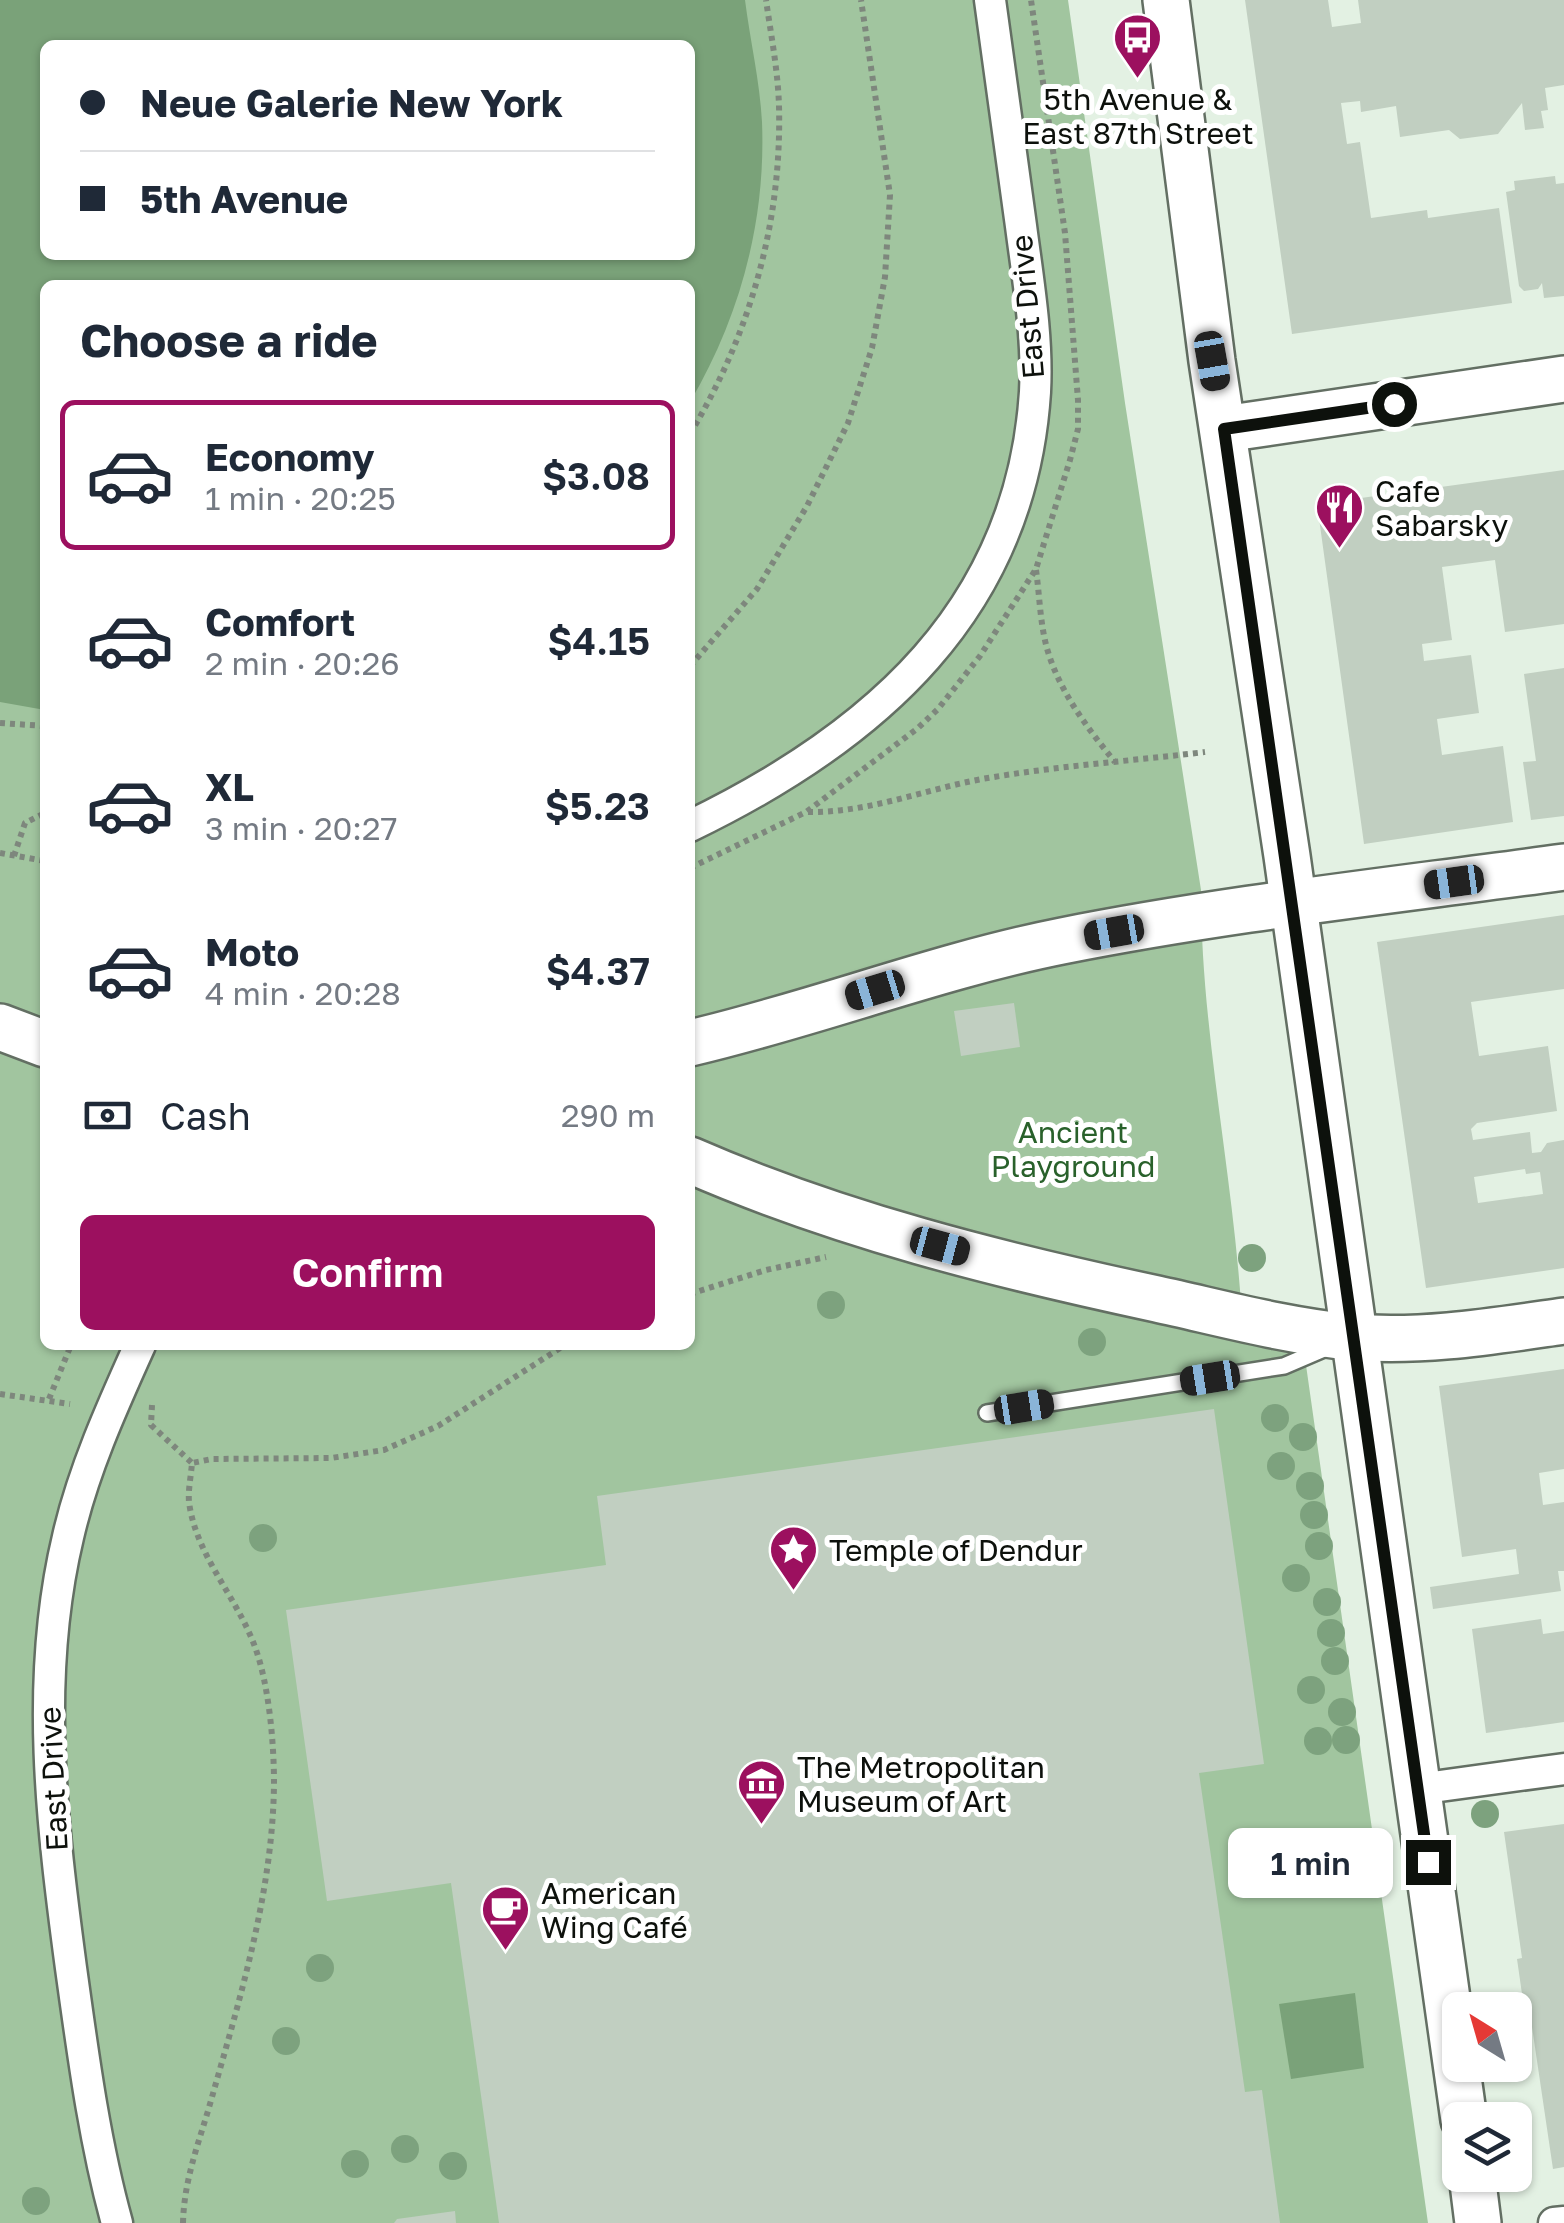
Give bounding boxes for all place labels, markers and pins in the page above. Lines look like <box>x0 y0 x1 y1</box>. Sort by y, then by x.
bus stop icon: 5th Avenue & East 87th Street <box>1112 12 1164 80</box>
place label: 5th Avenue & East 87th Street <box>1022 81 1254 151</box>
place label: Cafe Sabarsky <box>1375 473 1508 543</box>
restaurant icon: Cafe Sabarsky <box>1314 482 1366 550</box>
place icon: Temple of Dendur <box>768 1524 820 1592</box>
place label: Temple of Dendur <box>829 1532 1083 1568</box>
place label: The Metropolitan Museum of Art <box>797 1749 1045 1819</box>
museum icon: The Metropolitan Museum of Art <box>736 1758 788 1826</box>
place label: American Wing Café <box>541 1875 688 1945</box>
cafe icon: American Wing Café <box>480 1884 532 1952</box>

